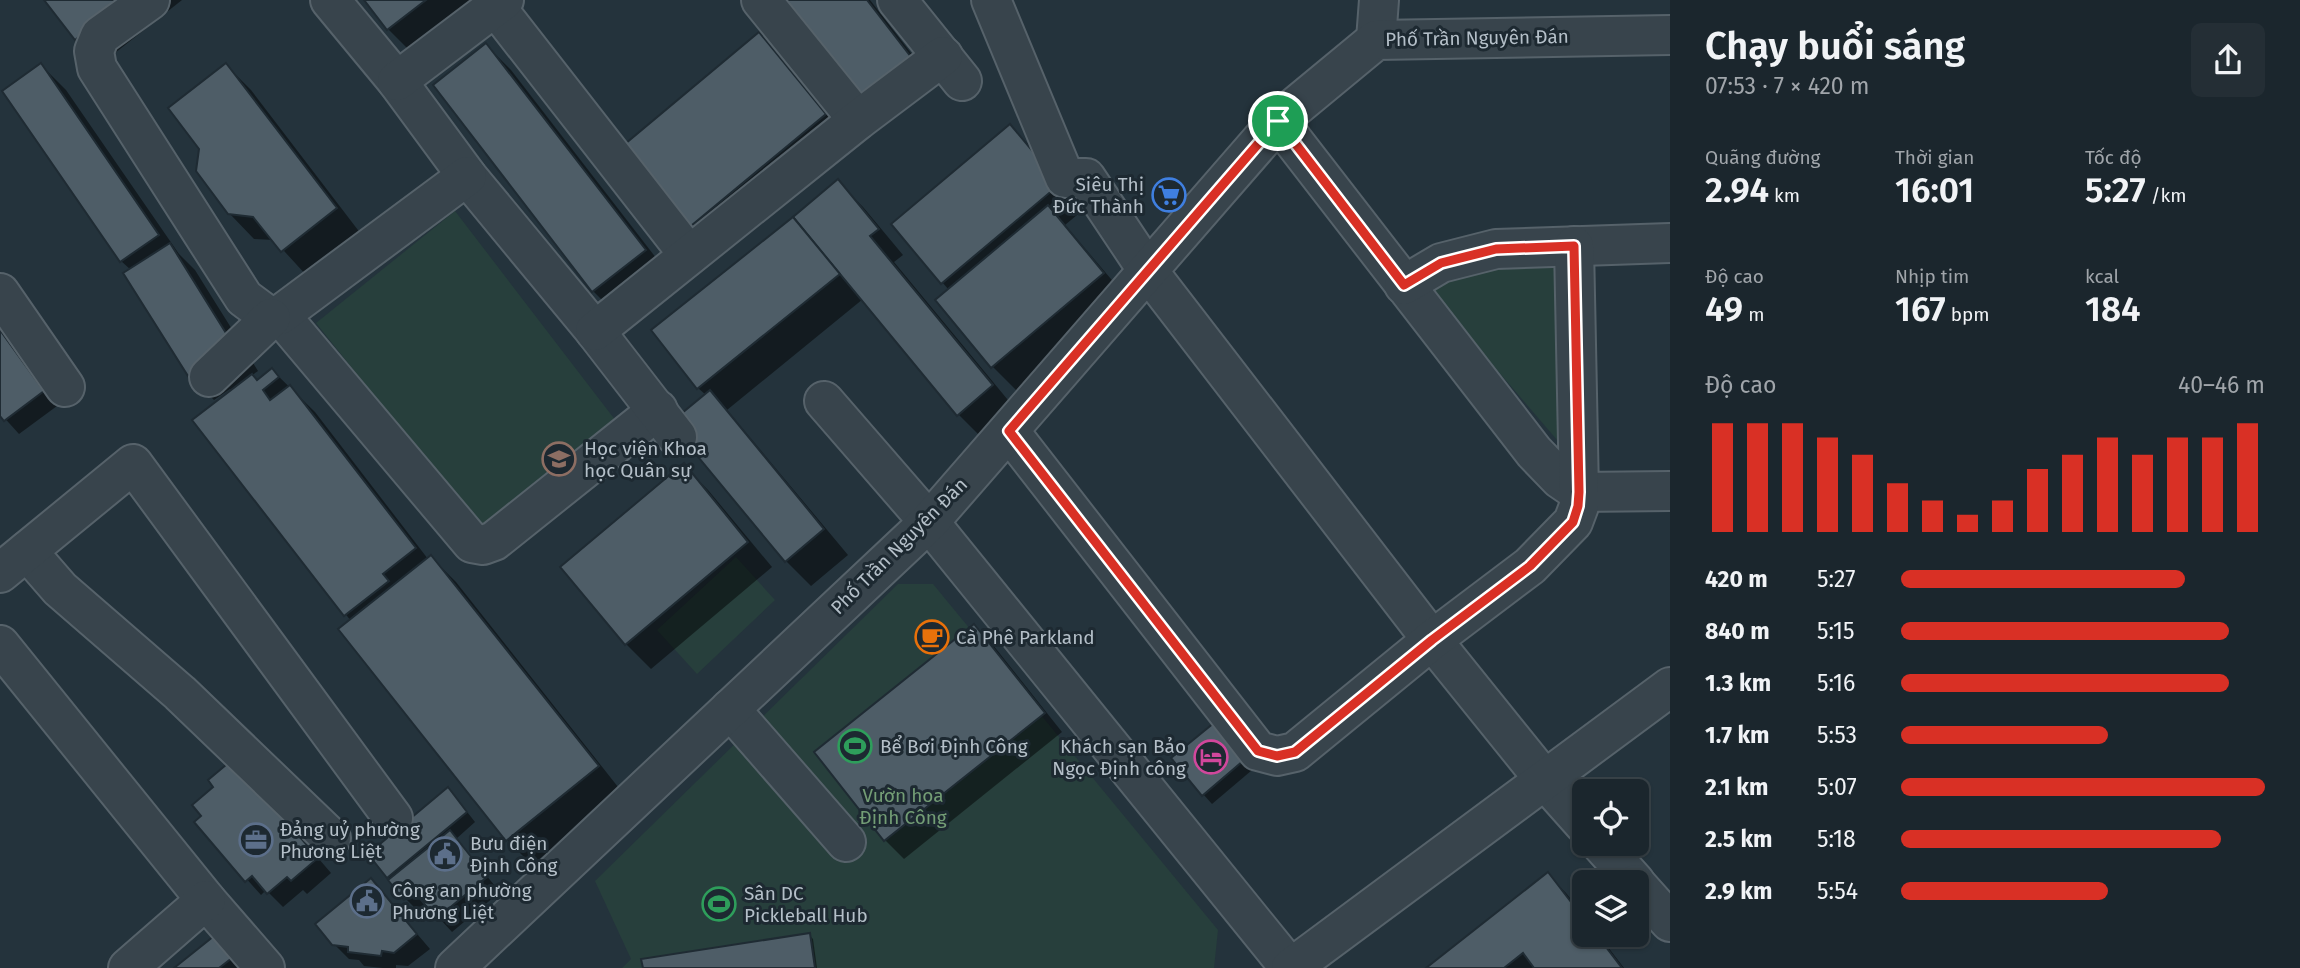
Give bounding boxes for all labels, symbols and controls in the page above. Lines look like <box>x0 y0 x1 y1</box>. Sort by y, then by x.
text: Chạy buổi sáng <box>1705 23 1965 69</box>
button: share <box>2191 23 2265 97</box>
street label: Phố Trần Nguyên Đán <box>1385 25 1569 51</box>
text: 07:53 · 7 × 420 m <box>1705 72 1869 100</box>
pin <box>1248 91 1308 151</box>
icon: arrive <box>1259 102 1297 140</box>
text: Quãng đường <box>1705 146 1820 169</box>
text: Thời gian <box>1895 146 1974 169</box>
text: Tốc độ <box>2085 146 2142 169</box>
text: 2.94 <box>1705 169 1769 211</box>
text: 16:01 <box>1895 169 1974 211</box>
text: 5:27 <box>2085 169 2146 211</box>
place label: Siêu Thị Đức Thành <box>1053 173 1144 218</box>
supermarket icon: Siêu Thị Đức Thành <box>1150 176 1188 214</box>
text: km <box>1769 184 1800 207</box>
text: /km <box>2146 184 2187 207</box>
text: Độ cao <box>1705 265 1764 288</box>
text: Nhịp tim <box>1895 265 1969 288</box>
text: kcal <box>2085 265 2119 288</box>
text: 49 <box>1705 288 1743 330</box>
text: 167 <box>1895 288 1946 330</box>
text: 184 <box>2085 288 2141 330</box>
text: m <box>1743 303 1764 326</box>
text: bpm <box>1946 303 1990 326</box>
text: Độ cao <box>1705 371 1776 399</box>
text: 40–46 m <box>2178 371 2265 399</box>
place label: Học viện Khoa học Quân sự <box>584 437 707 482</box>
school or university icon: Học viện Khoa học Quân sự <box>540 440 578 478</box>
street label: Phố Trần Nguyên Đán <box>826 473 972 619</box>
text: 420 m <box>1705 565 1768 593</box>
text: 5:27 <box>1817 565 1855 593</box>
text: 840 m <box>1705 617 1770 645</box>
text: 5:15 <box>1817 617 1855 645</box>
cafe icon: Cà Phê Parkland <box>913 618 951 656</box>
place label: Cà Phê Parkland <box>956 626 1095 649</box>
text: 1.3 km <box>1705 669 1771 697</box>
text: 5:16 <box>1817 669 1855 697</box>
text: 1.7 km <box>1705 721 1770 749</box>
text: 5:53 <box>1817 721 1857 749</box>
sports icon: Bể Bơi Định Công <box>836 727 874 765</box>
place label: Bể Bơi Định Công <box>880 735 1028 758</box>
place label: Khách sạn Bảo Ngọc Định công <box>1052 735 1186 780</box>
hotel icon: Khách sạn Bảo Ngọc Định công <box>1192 738 1230 776</box>
text: 2.1 km <box>1705 773 1768 801</box>
text: 5:07 <box>1817 773 1857 801</box>
map controls <box>1572 779 1649 947</box>
button: locate <box>1572 779 1649 856</box>
park label: Vườn hoa Định Công <box>859 784 947 829</box>
place label: Đảng uỷ phường Phương Liệt <box>280 818 420 863</box>
office icon: Đảng uỷ phường Phương Liệt <box>237 821 275 859</box>
text: 2.5 km <box>1705 825 1773 853</box>
text: 5:18 <box>1817 825 1856 853</box>
place label: Bưu điện Định Công <box>470 832 558 877</box>
public building icon: Bưu điện Định Công <box>426 835 464 873</box>
button: layers <box>1572 870 1649 947</box>
text: 2.9 km <box>1705 877 1772 905</box>
text: 5:54 <box>1817 877 1858 905</box>
place label: Công an phường Phương Liệt <box>392 879 532 924</box>
public building icon: Công an phường Phương Liệt <box>348 882 386 920</box>
place label: Sân DC Pickleball Hub <box>744 882 868 927</box>
sports icon: Sân DC Pickleball Hub <box>700 885 738 923</box>

